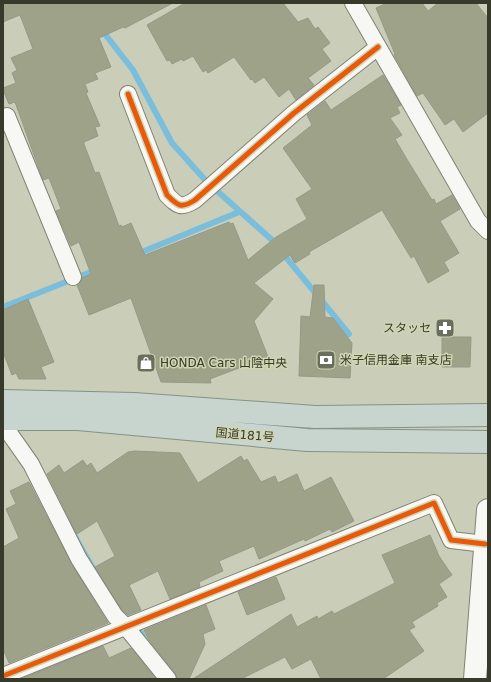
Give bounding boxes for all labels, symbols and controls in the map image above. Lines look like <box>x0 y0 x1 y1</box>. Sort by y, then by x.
pharmacy icon: スタッセ <box>434 317 456 339</box>
place label: スタッセ <box>383 321 431 335</box>
bank icon: 米子信用金庫 南支店 <box>315 349 337 371</box>
shop icon: HONDA Cars 山陰中央 <box>135 352 157 374</box>
place label: 米子信用金庫 南支店 <box>340 353 452 367</box>
place label: HONDA Cars 山陰中央 <box>160 356 287 370</box>
street label: 国道181号 <box>215 425 275 445</box>

